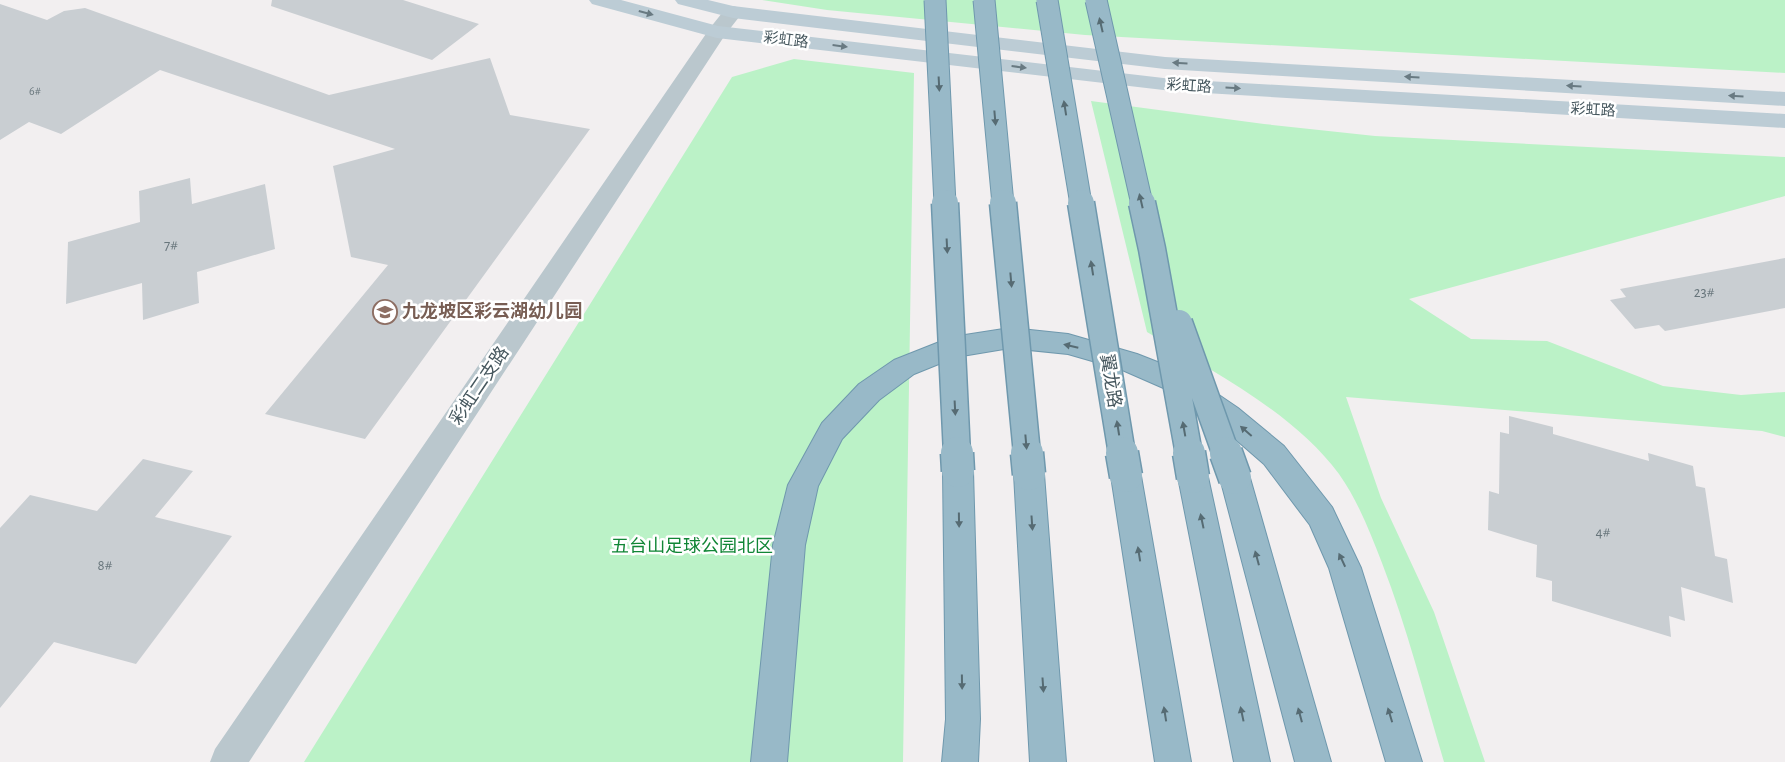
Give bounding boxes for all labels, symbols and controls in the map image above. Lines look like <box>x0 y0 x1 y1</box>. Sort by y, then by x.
one-way arrow <box>639 9 654 17</box>
one-way arrow <box>1097 18 1105 33</box>
street label: 彩虹路 <box>763 29 809 50</box>
one-way arrow <box>832 42 848 50</box>
one-way arrow <box>1172 59 1188 67</box>
one-way arrow <box>1011 63 1027 71</box>
one-way arrow <box>1404 72 1420 80</box>
one-way arrow <box>935 76 943 92</box>
street label: 彩虹路 <box>1166 76 1212 95</box>
one-way arrow <box>1566 82 1582 90</box>
house number: 6# <box>29 85 41 97</box>
one-way arrow <box>1225 85 1241 93</box>
one-way arrow <box>1728 91 1744 99</box>
one-way arrow <box>1061 99 1069 115</box>
street label: 彩虹路 <box>1570 100 1616 119</box>
one-way arrow <box>991 111 999 127</box>
one-way arrow <box>1137 193 1145 209</box>
house number: 7# <box>164 238 178 253</box>
one-way arrow <box>943 238 951 254</box>
one-way arrow <box>1087 260 1095 276</box>
one-way arrow <box>1007 272 1015 288</box>
house number: 23# <box>1694 285 1715 300</box>
school or university icon: 九龙坡区彩云湖幼儿园 <box>372 299 398 325</box>
place label: 九龙坡区彩云湖幼儿园 <box>402 301 582 321</box>
one-way arrow <box>1062 341 1078 349</box>
street label: 彩虹二支路 <box>446 343 513 428</box>
street label: 翼龙路 <box>1097 353 1125 409</box>
one-way arrow <box>951 401 959 417</box>
one-way arrow <box>1114 420 1122 436</box>
one-way arrow <box>1180 420 1188 436</box>
one-way arrow <box>1240 425 1252 437</box>
one-way arrow <box>1022 434 1030 450</box>
one-way arrow <box>955 512 963 528</box>
one-way arrow <box>1198 513 1206 528</box>
one-way arrow <box>1029 515 1037 531</box>
house number: 4# <box>1596 525 1611 540</box>
park label: 五台山足球公园北区 <box>611 536 773 556</box>
one-way arrow <box>1134 545 1142 561</box>
one-way arrow <box>1252 551 1260 566</box>
one-way arrow <box>1337 553 1345 567</box>
house number: 8# <box>98 558 113 573</box>
one-way arrow <box>958 674 966 690</box>
one-way arrow <box>1040 677 1048 693</box>
one-way arrow <box>1160 706 1168 722</box>
one-way arrow <box>1238 707 1246 722</box>
one-way arrow <box>1296 707 1304 723</box>
one-way arrow <box>1385 708 1393 723</box>

